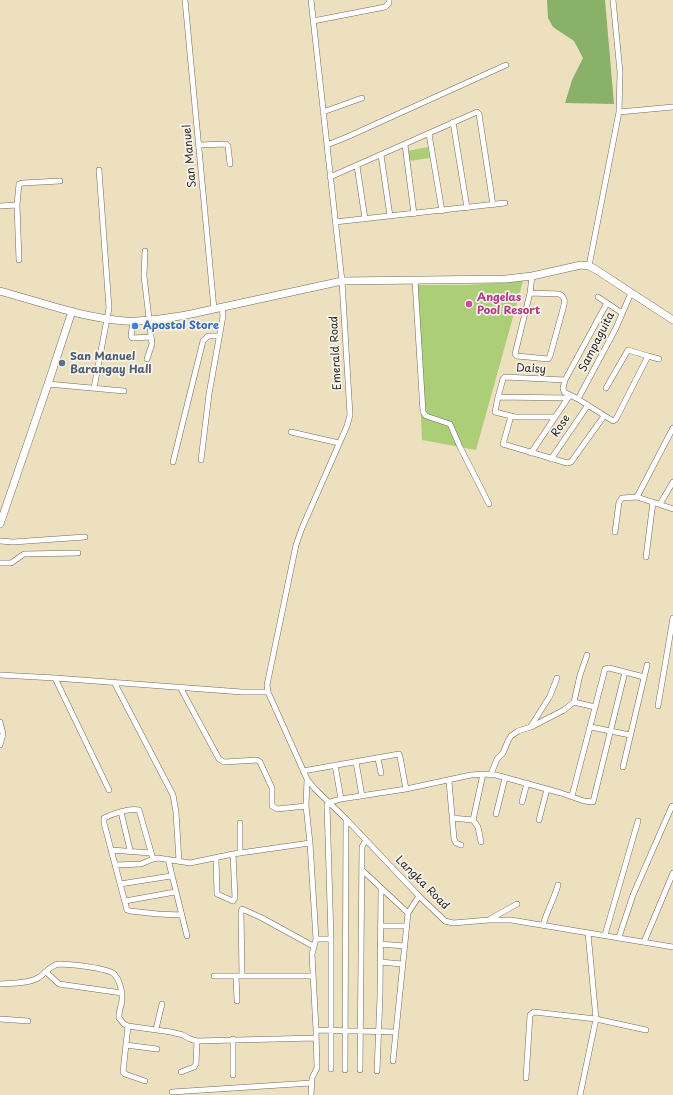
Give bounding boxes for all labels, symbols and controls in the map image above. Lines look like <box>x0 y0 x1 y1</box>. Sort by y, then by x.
street label: San Manuel <box>181 124 199 188</box>
place label: Angelas Pool Resort <box>477 291 540 317</box>
marker: Angelas Pool Resort <box>464 299 474 309</box>
street label: Sampaguita <box>576 310 618 374</box>
street label: Emerald Road <box>327 316 345 390</box>
place label: Apostol Store <box>143 319 219 333</box>
marker: Apostol Store <box>130 321 140 331</box>
place label: San Manuel Barangay Hall <box>70 350 151 376</box>
marker: San Manuel Barangay Hall <box>57 358 67 368</box>
street label: Daisy <box>516 362 546 376</box>
street label: Rose <box>549 412 573 440</box>
street label: Langka Road <box>392 853 452 913</box>

